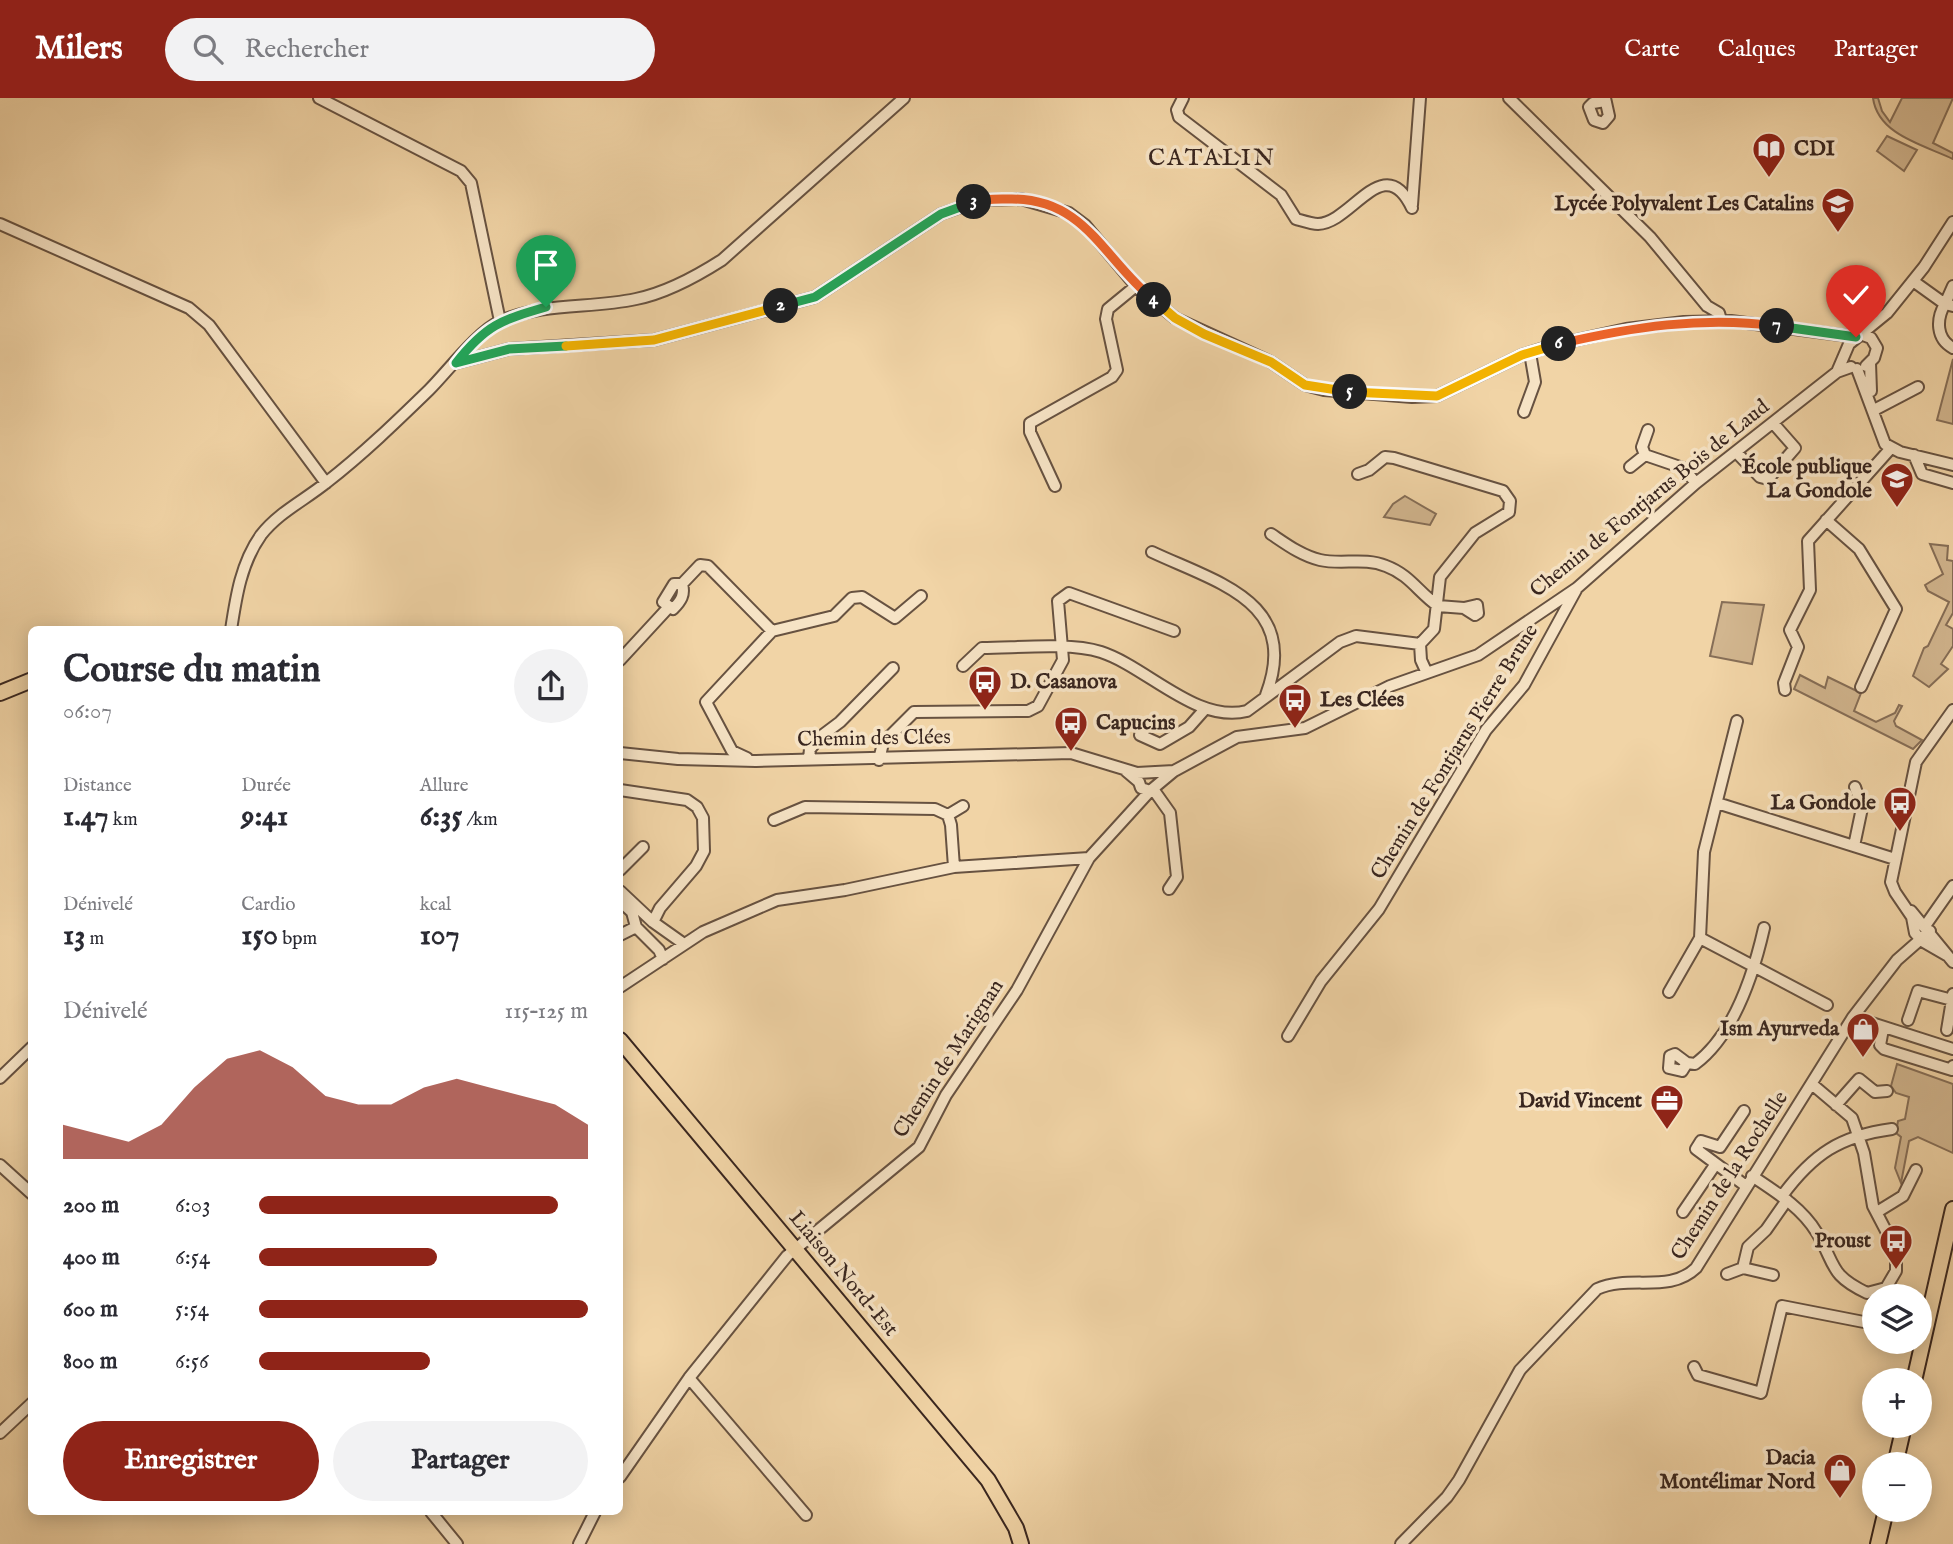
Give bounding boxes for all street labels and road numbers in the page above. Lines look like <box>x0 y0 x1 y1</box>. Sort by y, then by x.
street label: Chemin de Fontjarus Bois de Laud <box>1525 393 1776 604</box>
street label: Chemin de Fontjarus Pierre Brune <box>1365 619 1545 885</box>
street label: Chemin des Clées <box>797 724 951 754</box>
street label: Chemin de Marignan <box>888 975 1010 1143</box>
street label: Chemin de la Rochelle <box>1665 1086 1795 1266</box>
street label: Liaison Nord-Est <box>782 1205 904 1343</box>

